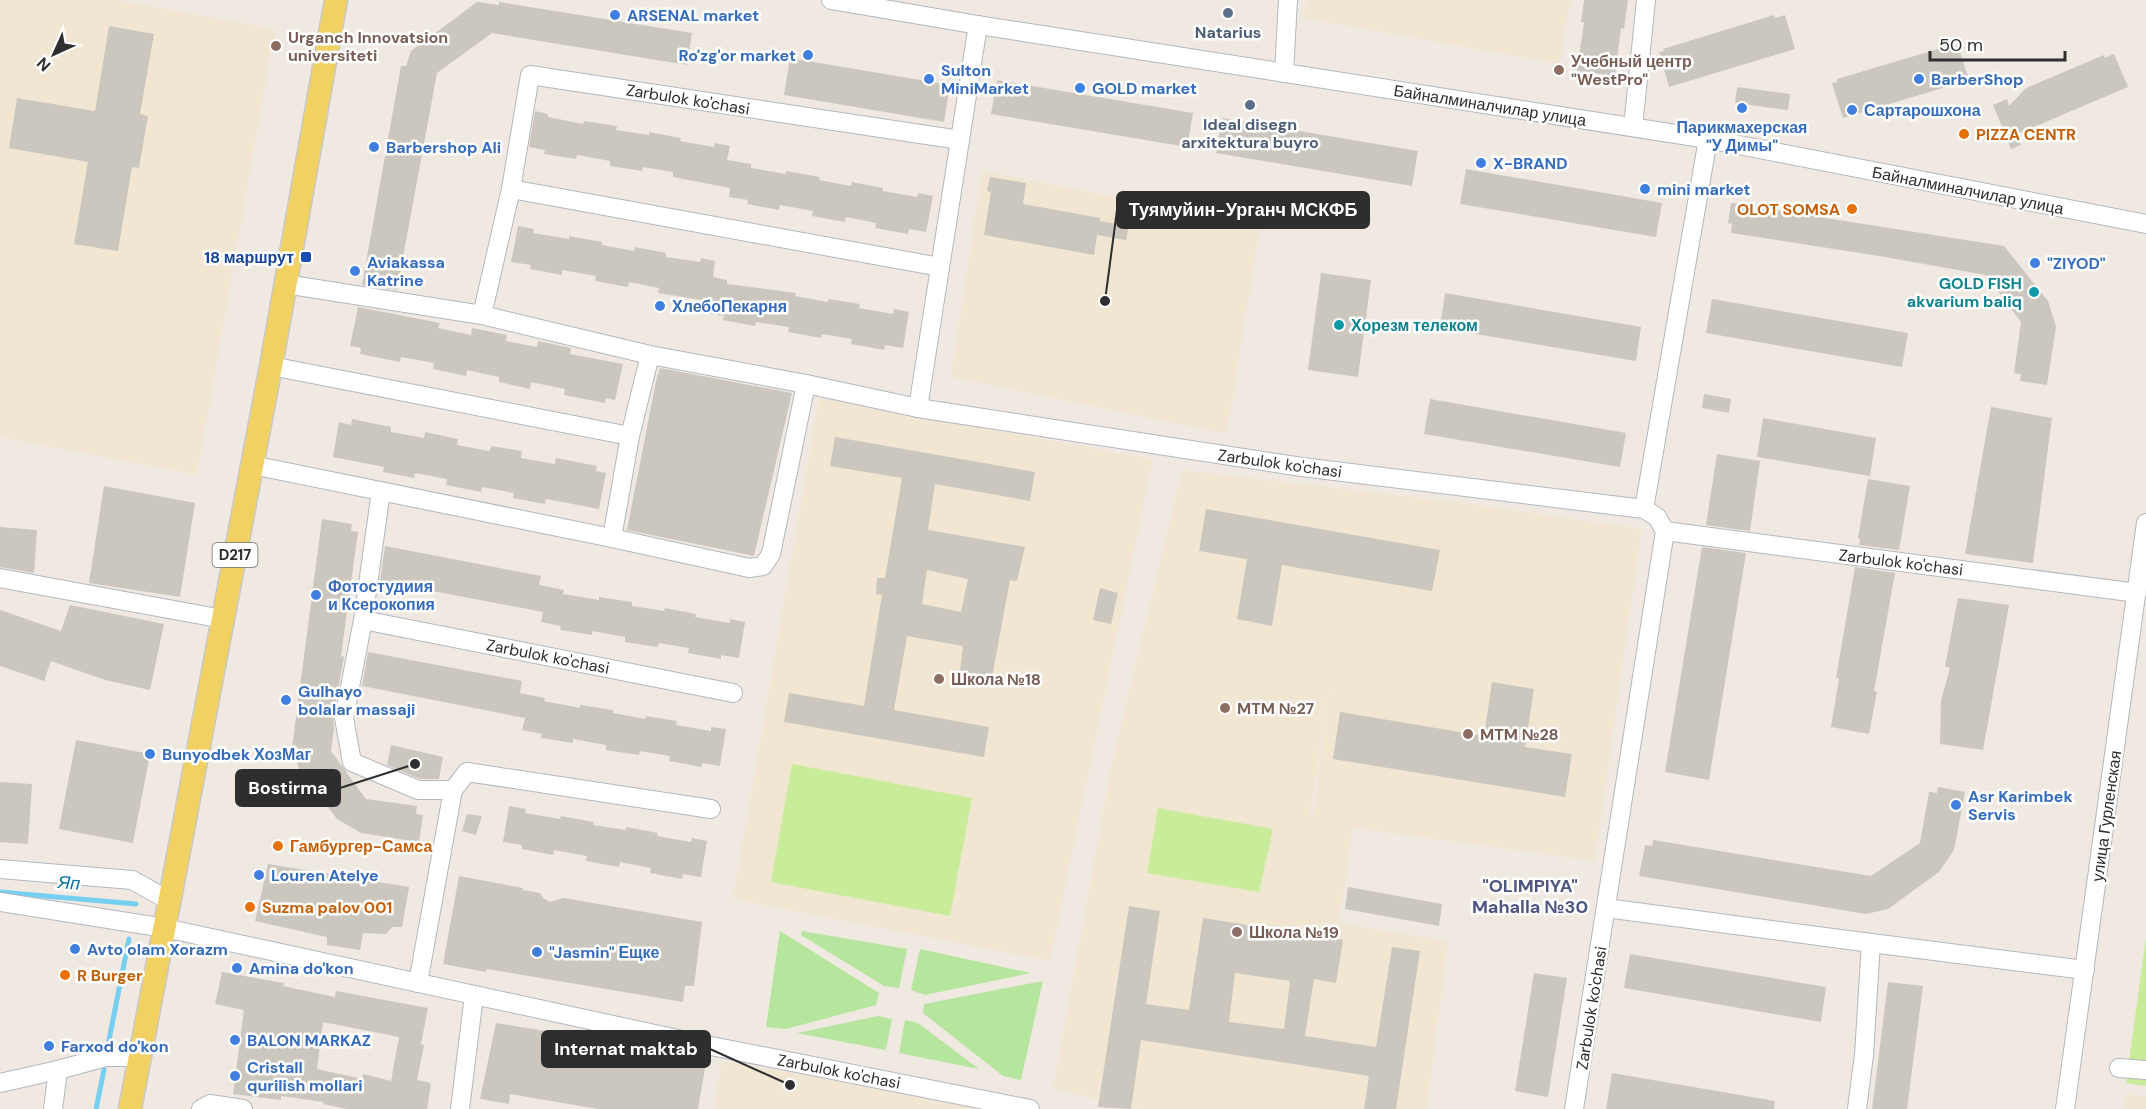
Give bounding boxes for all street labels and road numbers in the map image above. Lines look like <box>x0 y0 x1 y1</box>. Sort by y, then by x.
street label: Zarbulok ko'chasi <box>625 79 751 120</box>
street label: Байналминалчилар улица <box>1392 80 1588 131</box>
street label: Байналминалчилар улица <box>1870 162 2066 219</box>
street label: Zarbulok ko'chasi <box>1217 444 1343 483</box>
road number: D217 <box>212 543 258 567</box>
street label: Zarbulok ko'chasi <box>1838 544 1964 581</box>
street label: Zarbulok ko'chasi <box>485 634 611 679</box>
street label: улица Гурленская <box>2087 749 2126 883</box>
street label: Zarbulok ko'chasi <box>1571 945 1612 1071</box>
street label: Zarbulok ko'chasi <box>776 1049 902 1094</box>

